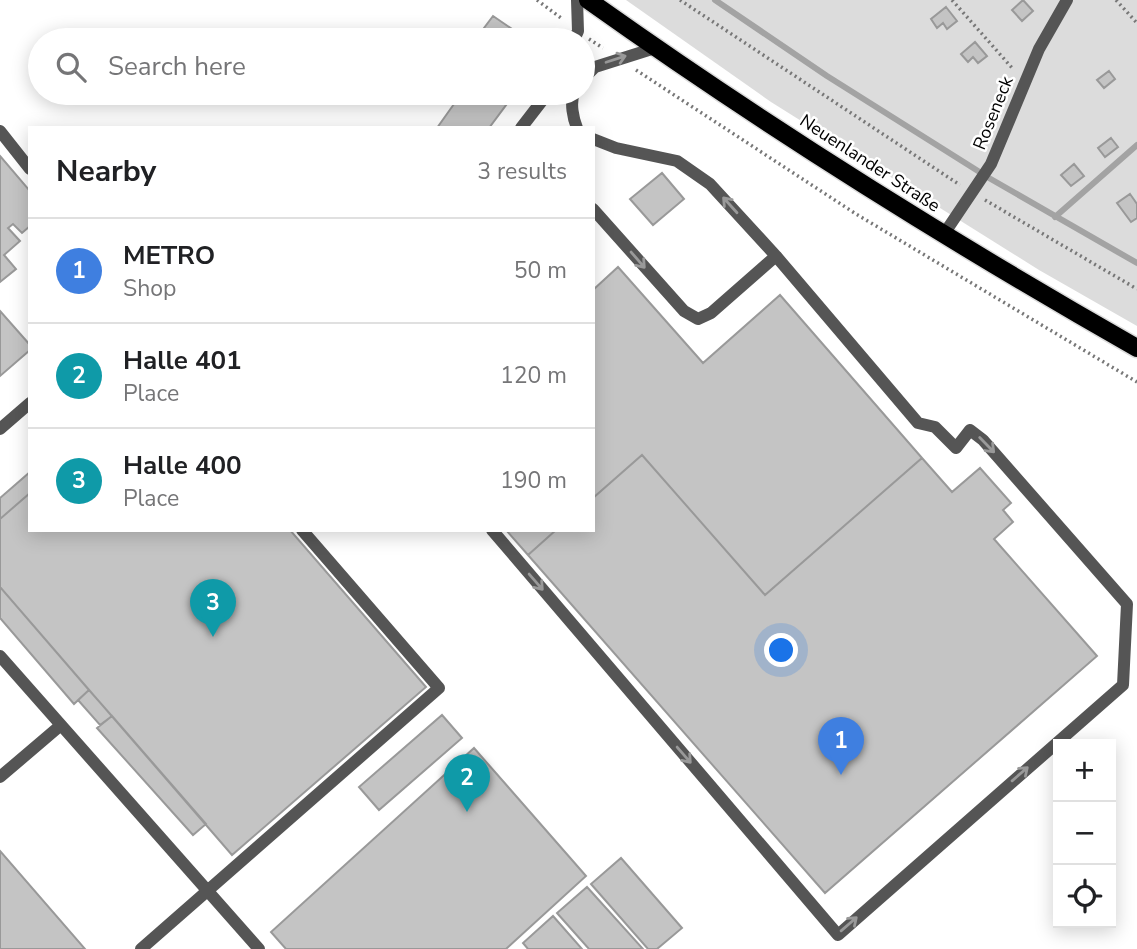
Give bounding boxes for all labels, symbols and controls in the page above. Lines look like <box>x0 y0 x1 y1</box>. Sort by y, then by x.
search box <box>28 28 595 105</box>
icon: search <box>52 48 90 86</box>
text: Search here <box>108 49 246 84</box>
one-way arrow <box>605 52 627 64</box>
street label: Roseneck <box>967 72 1019 153</box>
street label: Neuenlander Straße <box>795 109 945 217</box>
text: Nearby <box>56 151 156 192</box>
text: 3 results <box>477 156 567 187</box>
one-way arrow <box>723 196 739 214</box>
text: METRO <box>123 238 215 273</box>
one-way arrow <box>630 251 646 269</box>
text: 1 <box>72 255 86 286</box>
text: 50 m <box>514 255 567 286</box>
text: Shop <box>123 273 176 304</box>
text: Halle 401 <box>123 343 242 378</box>
text: 2 <box>72 360 86 391</box>
text: 120 m <box>500 360 567 391</box>
text: Place <box>123 378 179 409</box>
one-way arrow <box>978 436 995 453</box>
text: Halle 400 <box>123 448 242 483</box>
text: 3 <box>72 465 86 496</box>
text: 190 m <box>500 465 567 496</box>
text: Place <box>123 483 179 514</box>
one-way arrow <box>528 573 544 591</box>
pin: 3 <box>190 579 236 637</box>
your location <box>764 633 798 667</box>
pin: 1 <box>818 717 864 775</box>
map controls <box>1053 739 1116 928</box>
button: + <box>1053 739 1116 802</box>
one-way arrow <box>676 746 692 764</box>
pin: 2 <box>444 754 490 812</box>
one-way arrow <box>1011 766 1029 782</box>
button: − <box>1053 802 1116 865</box>
button: locate <box>1053 865 1116 928</box>
one-way arrow <box>840 916 858 932</box>

